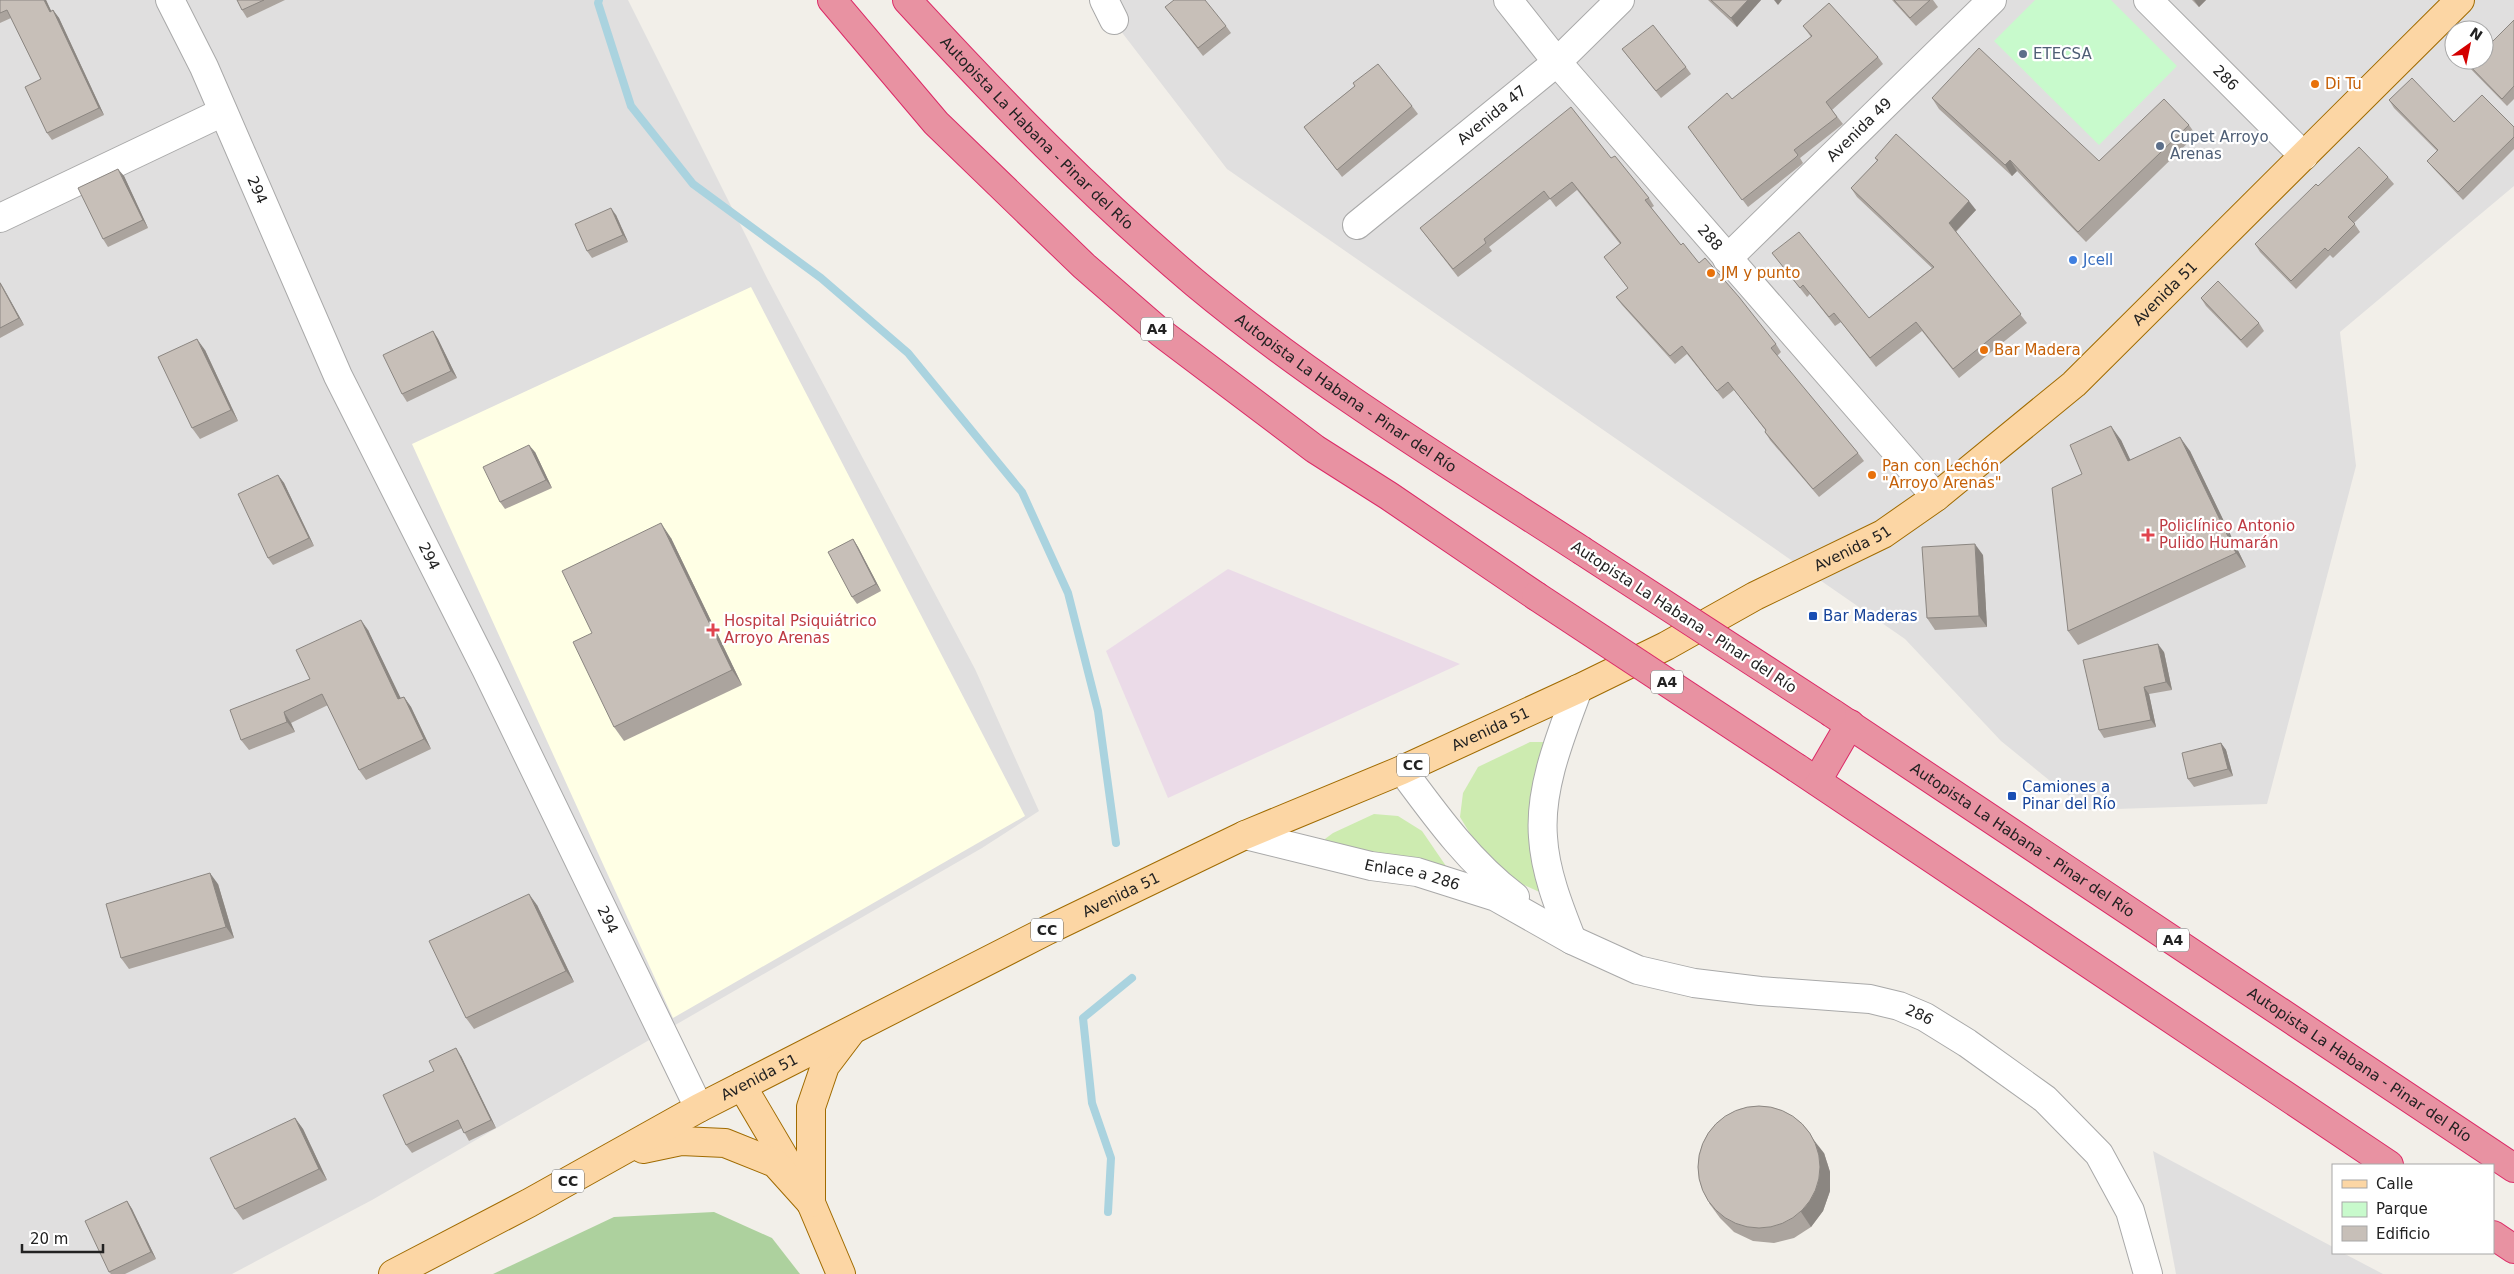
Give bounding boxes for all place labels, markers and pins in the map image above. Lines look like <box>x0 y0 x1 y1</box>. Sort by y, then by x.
place label: ETECSA <box>2033 45 2092 63</box>
marker: ETECSA <box>2017 48 2029 60</box>
place label: Di Tu <box>2325 75 2362 93</box>
marker: Di Tu <box>2309 78 2321 90</box>
place label: Cupet Arroyo Arenas <box>2170 128 2269 163</box>
marker: Cupet Arroyo Arenas <box>2154 140 2166 152</box>
place label: Jcell <box>2082 251 2113 269</box>
marker: Jcell <box>2067 254 2079 266</box>
place label: JM y punto <box>1720 264 1800 282</box>
marker: JM y punto <box>1705 267 1717 279</box>
place label: Bar Madera <box>1994 341 2081 359</box>
marker: Bar Madera <box>1978 344 1990 356</box>
place label: Pan con Lechón "Arroyo Arenas" <box>1882 457 2002 492</box>
marker: Pan con Lechón "Arroyo Arenas" <box>1866 469 1878 481</box>
place label: Policlínico Antonio Pulido Humarán <box>2159 517 2295 552</box>
marker: Policlínico Antonio Pulido Humarán <box>2141 528 2155 542</box>
place label: Bar Maderas <box>1823 607 1918 625</box>
marker: Bar Maderas <box>1807 610 1819 622</box>
place label: Hospital Psiquiátrico Arroyo Arenas <box>724 612 877 647</box>
marker: Hospital Psiquiátrico Arroyo Arenas <box>706 623 720 637</box>
place label: Camiones a Pinar del Río <box>2022 778 2116 813</box>
marker: Camiones a Pinar del Río <box>2006 790 2018 802</box>

